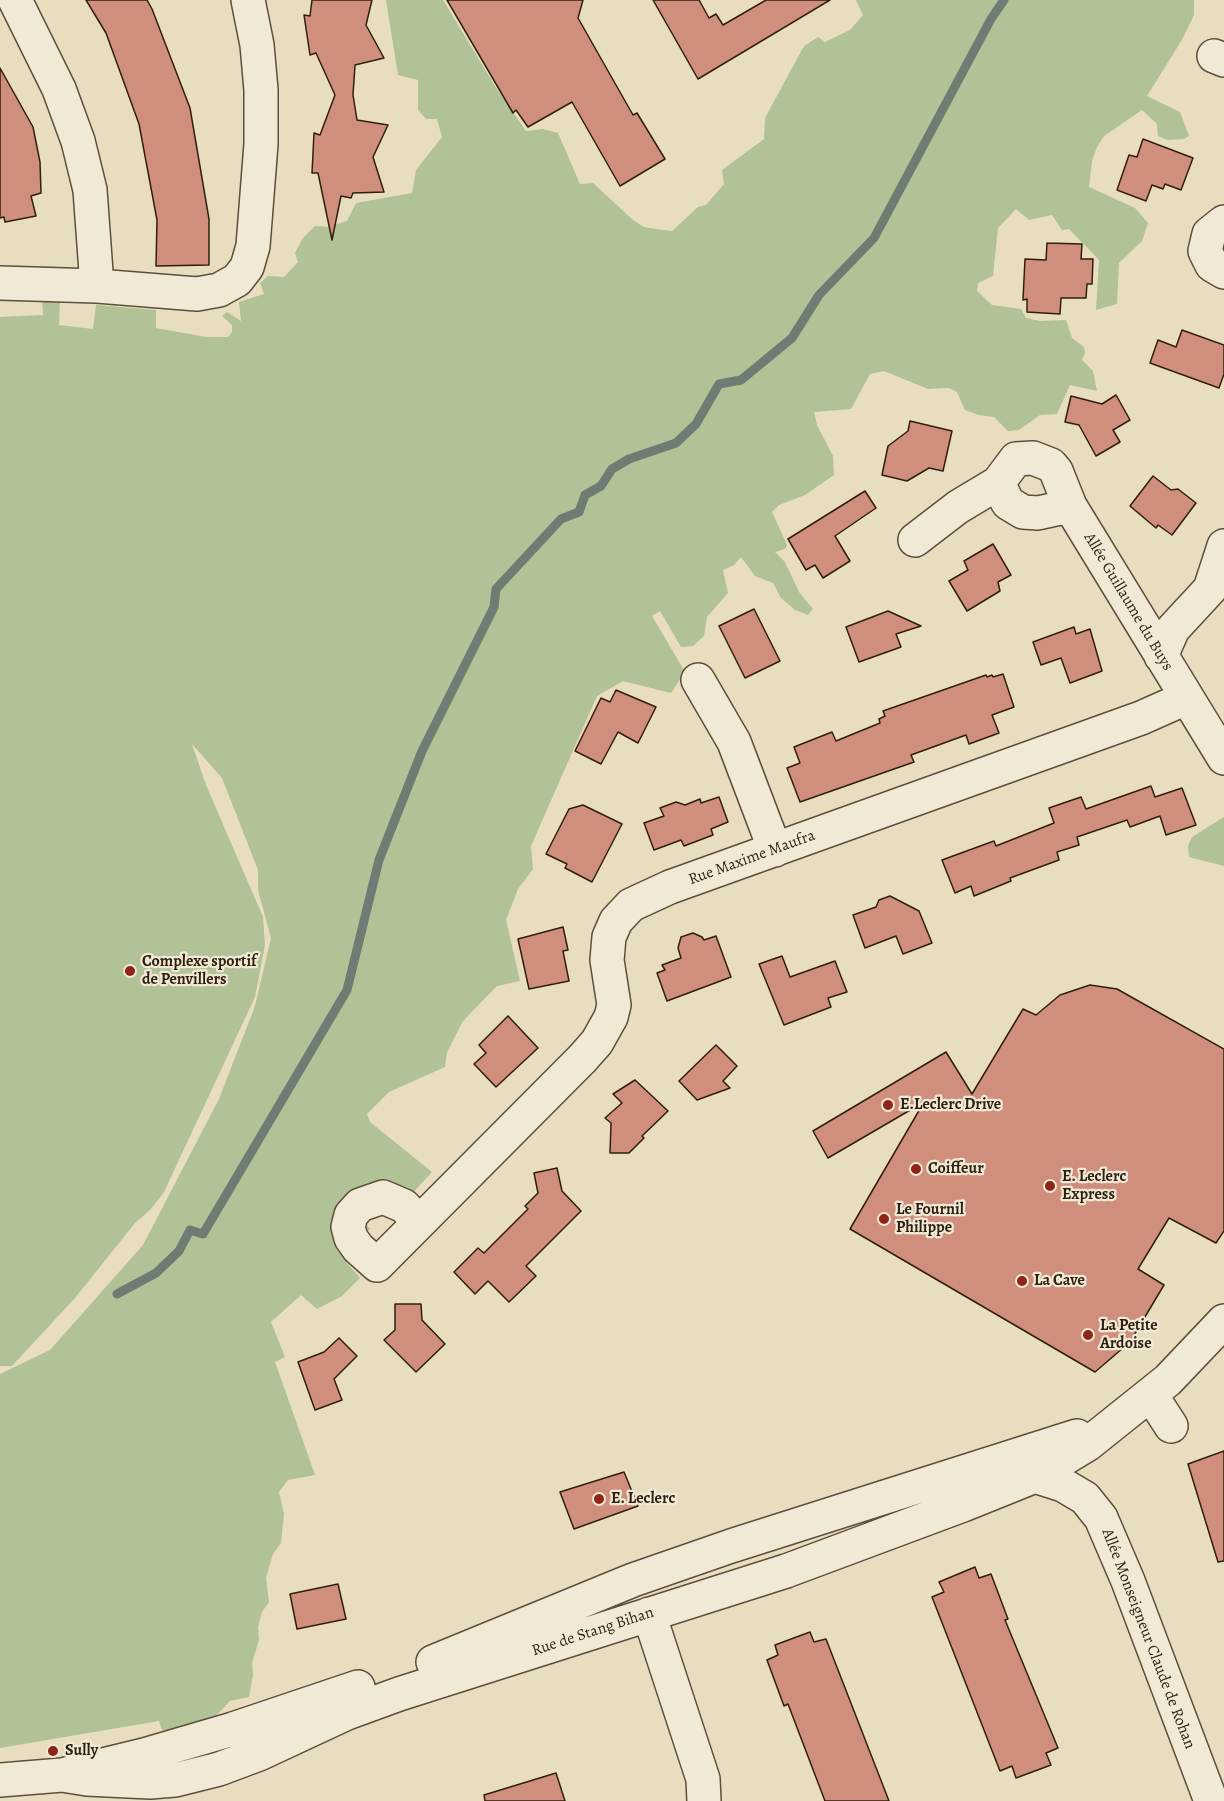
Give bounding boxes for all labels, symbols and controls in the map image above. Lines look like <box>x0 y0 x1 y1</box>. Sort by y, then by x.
street label: Allée Guillaume du Buys <box>1079 530 1177 674</box>
street label: Rue Maxime Maufra <box>686 826 818 890</box>
place label: Complexe sportif de Penvillers <box>142 952 257 990</box>
marker: Complexe sportif de Penvillers <box>123 964 137 978</box>
place label: E.Leclerc Drive <box>900 1095 1001 1115</box>
marker: E.Leclerc Drive <box>881 1098 895 1112</box>
place label: Coiffeur <box>928 1159 984 1179</box>
marker: Coiffeur <box>909 1162 923 1176</box>
place label: E. Leclerc Express <box>1062 1167 1126 1205</box>
marker: E. Leclerc Express <box>1043 1179 1057 1193</box>
place label: Le Fournil Philippe <box>896 1200 964 1238</box>
marker: Le Fournil Philippe <box>877 1212 891 1226</box>
place label: La Cave <box>1034 1271 1085 1291</box>
marker: La Cave <box>1015 1274 1029 1288</box>
place label: La Petite Ardoise <box>1100 1316 1158 1354</box>
marker: La Petite Ardoise <box>1081 1328 1095 1342</box>
place label: E. Leclerc <box>611 1489 675 1509</box>
marker: E. Leclerc <box>592 1492 606 1506</box>
street label: Allée Monseigneur Claude de Rohan <box>1097 1526 1199 1752</box>
street label: Rue de Stang Bihan <box>530 1603 656 1661</box>
place label: Sully <box>65 1741 98 1761</box>
marker: Sully <box>46 1744 60 1758</box>

